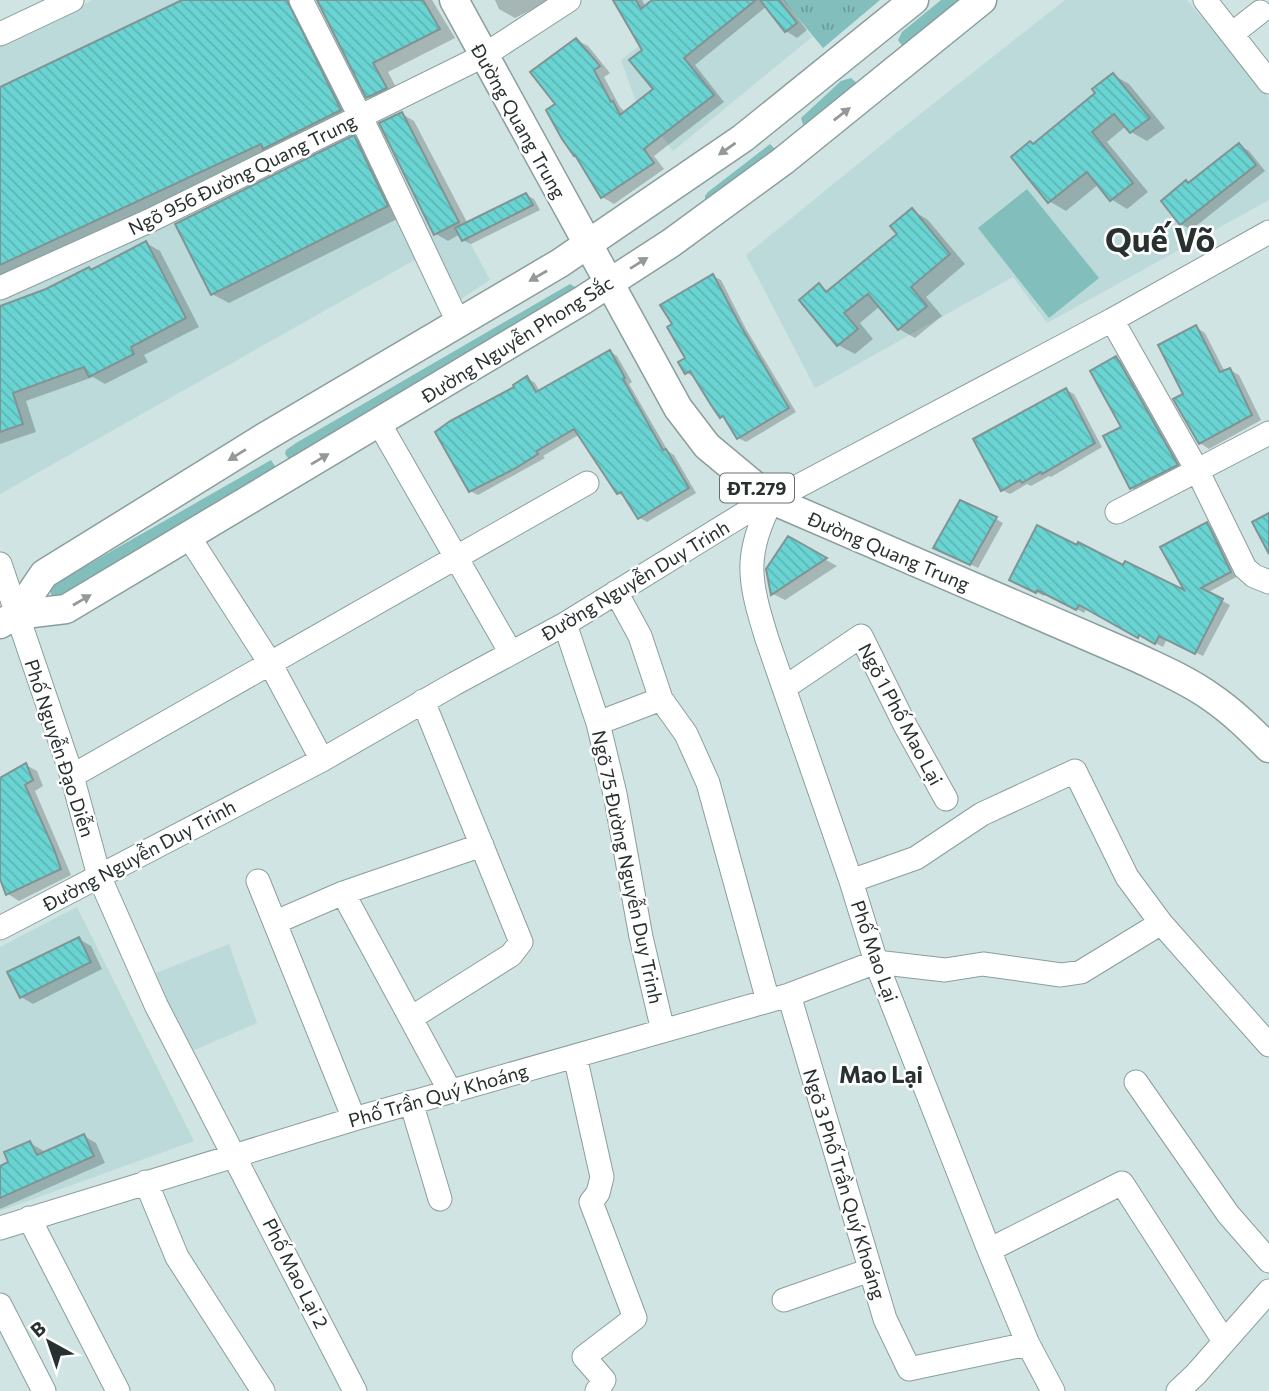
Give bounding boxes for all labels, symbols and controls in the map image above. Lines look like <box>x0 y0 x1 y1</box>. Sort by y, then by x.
street label: Đường Quang Trung <box>466 39 571 203</box>
one-way arrow <box>833 107 851 122</box>
street label: Ngõ 956 Đường Quang Trung <box>124 109 360 239</box>
one-way arrow <box>718 142 736 156</box>
district label: Quế Võ <box>1105 218 1215 259</box>
one-way arrow <box>630 257 649 270</box>
one-way arrow <box>528 269 547 282</box>
street label: Đường Nguyễn Phong Sắc <box>416 271 617 408</box>
one-way arrow <box>227 448 247 461</box>
one-way arrow <box>310 452 329 465</box>
road number: ĐT.279 <box>720 474 794 502</box>
street label: Đường Quang Trung <box>804 506 973 596</box>
street label: Đường Nguyễn Duy Trinh <box>536 515 733 646</box>
one-way arrow <box>72 593 91 606</box>
street label: Ngõ 1 Phố Mao Lại <box>854 639 948 789</box>
street label: Phố Nguyễn Đạo Diễn <box>20 656 100 840</box>
street label: Ngõ 75 Đường Nguyễn Duy Trinh <box>588 728 668 1006</box>
street label: Đường Nguyễn Duy Trinh <box>38 794 239 916</box>
street label: Phố Mao Lại <box>847 897 903 1005</box>
street label: Phố Trần Quý Khoáng <box>346 1058 530 1132</box>
district label: Mao Lại <box>839 1060 923 1088</box>
street label: Ngõ 3 Phố Trần Quý Khoáng <box>799 1066 891 1302</box>
street label: Phố Mao Lại 2 <box>258 1214 334 1332</box>
north arrow <box>14 1307 84 1377</box>
text: B <box>26 1316 50 1341</box>

